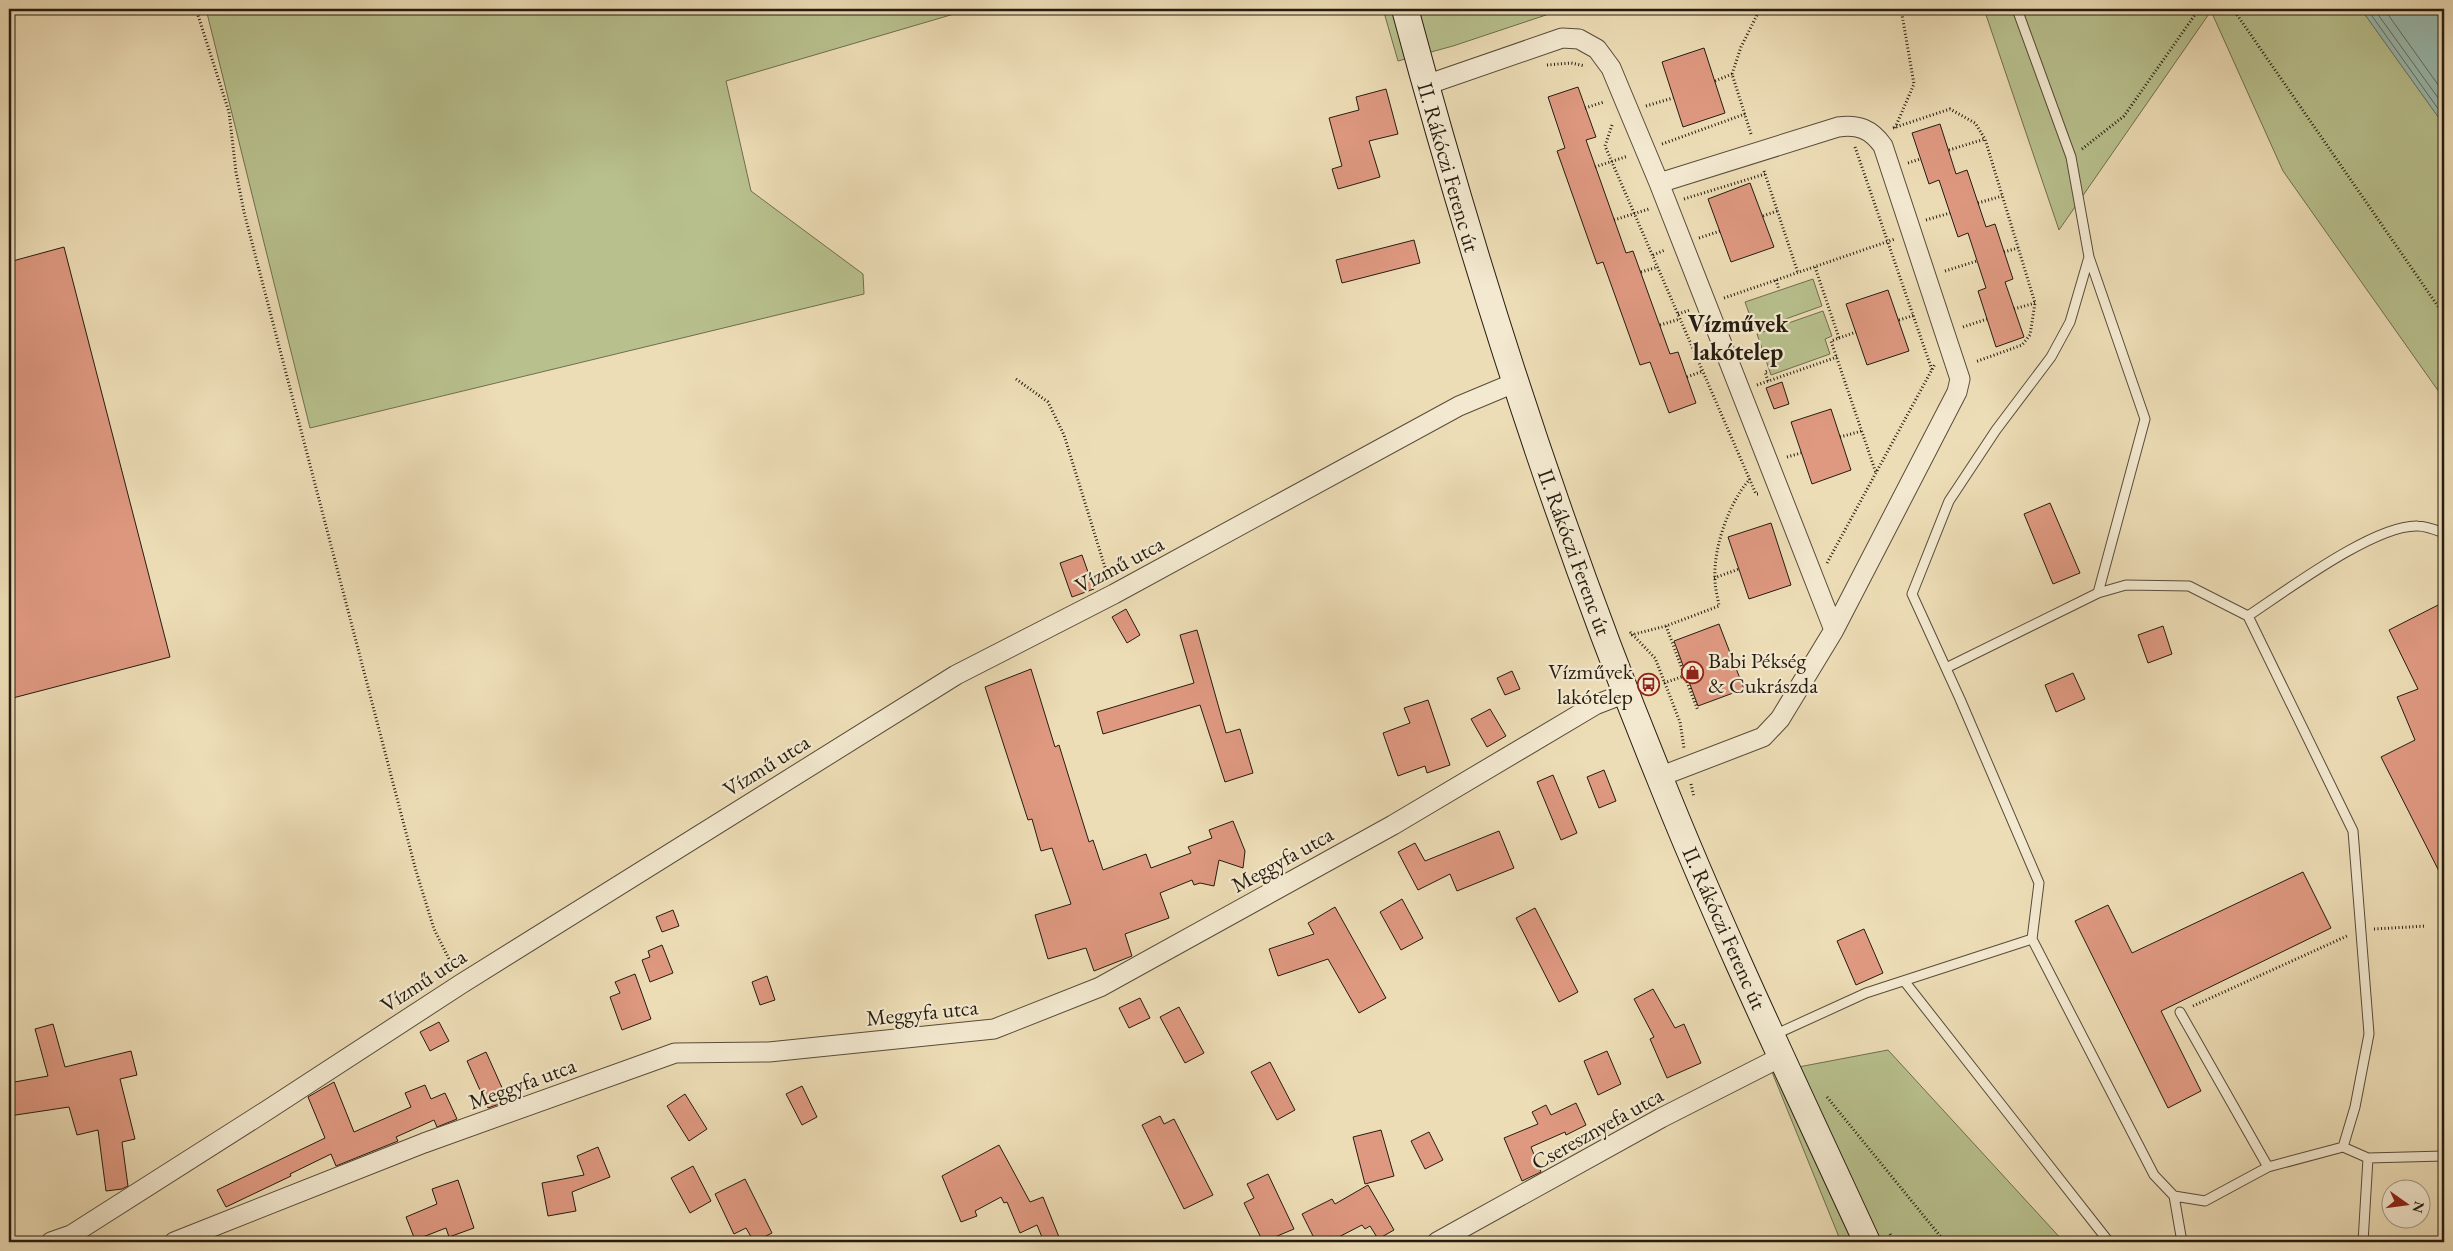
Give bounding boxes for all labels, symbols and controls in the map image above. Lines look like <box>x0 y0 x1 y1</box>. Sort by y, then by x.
street label: II. Rákóczi Ferenc út <box>1410 79 1487 255</box>
district label: Vízművek lakótelep <box>1688 308 1789 367</box>
street label: II. Rákóczi Ferenc út <box>1531 465 1618 640</box>
street label: Vízmű utca <box>1070 529 1169 600</box>
place label: Babi Pékség & Cukrászda <box>1708 646 1818 700</box>
place label: Vízművek lakótelep <box>1548 657 1634 711</box>
shop icon: Babi Pékség & Cukrászda <box>1680 661 1704 685</box>
bus stop icon: Vízművek lakótelep <box>1637 672 1661 696</box>
street label: Vízmű utca <box>717 727 815 803</box>
street label: Meggyfa utca <box>1226 819 1339 899</box>
street label: II. Rákóczi Ferenc út <box>1676 842 1773 1014</box>
street label: Vízmű utca <box>375 942 472 1019</box>
street label: Meggyfa utca <box>865 992 980 1033</box>
street label: Meggyfa utca <box>464 1051 580 1116</box>
street label: Cseresznyefa utca <box>1526 1080 1669 1177</box>
north arrow <box>2380 1178 2430 1228</box>
text: N <box>2408 1199 2429 1215</box>

